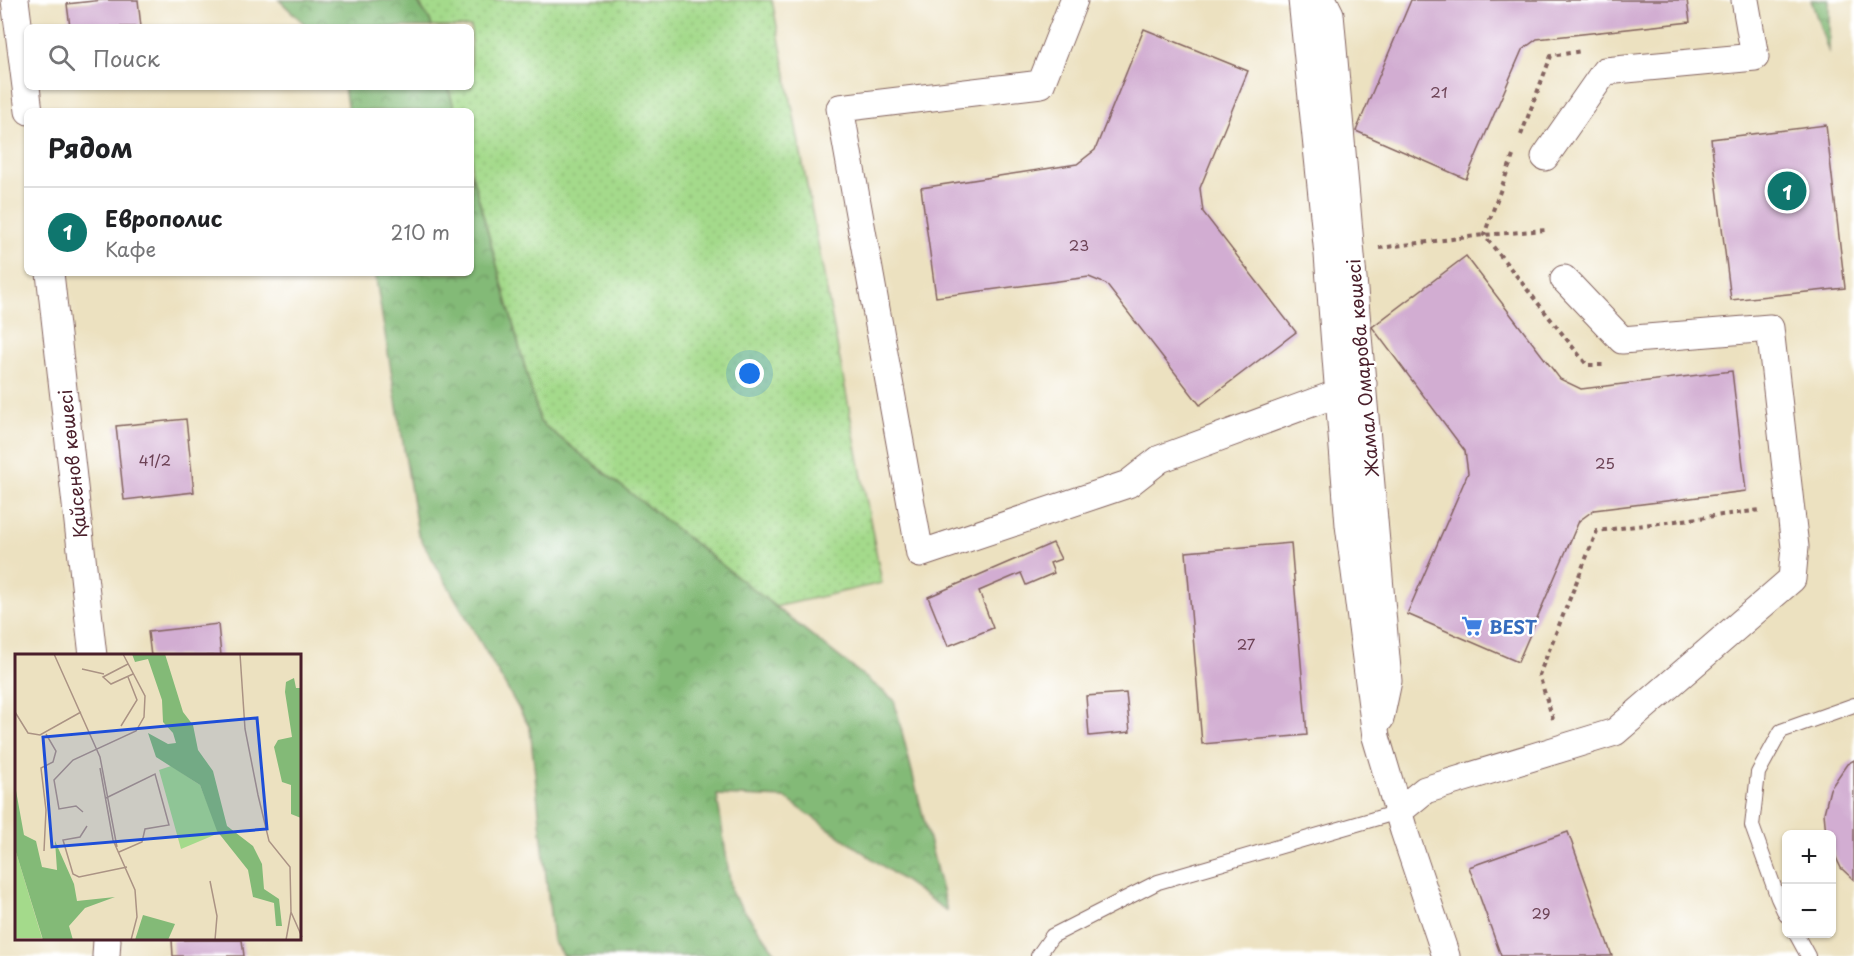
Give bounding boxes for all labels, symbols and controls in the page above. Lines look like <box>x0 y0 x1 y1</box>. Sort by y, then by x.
search box <box>24 24 474 90</box>
icon: search <box>45 41 78 74</box>
text: Поиск <box>93 41 160 74</box>
house number: 21 <box>1430 80 1448 103</box>
text: Рядом <box>48 128 133 167</box>
pin: 1 <box>1768 168 1806 213</box>
text: Европолис <box>105 201 223 234</box>
text: 1 <box>63 217 72 247</box>
text: 210 m <box>391 217 450 247</box>
house number: 23 <box>1069 233 1089 256</box>
text: Кафе <box>105 234 156 264</box>
street label: Жамал Омарова көшесі <box>1339 258 1385 478</box>
your location <box>735 359 764 388</box>
street label: Қайсенов көшесі <box>51 388 93 540</box>
house number: 41/2 <box>139 448 171 471</box>
house number: 25 <box>1595 451 1615 474</box>
place label: BEST <box>1489 613 1538 640</box>
supermarket icon: BEST <box>1460 614 1484 638</box>
house number: 27 <box>1237 632 1256 655</box>
inset map <box>15 654 302 941</box>
map controls <box>1782 830 1836 938</box>
button: + <box>1782 830 1836 884</box>
button: − <box>1782 884 1836 938</box>
house number: 29 <box>1531 901 1551 924</box>

